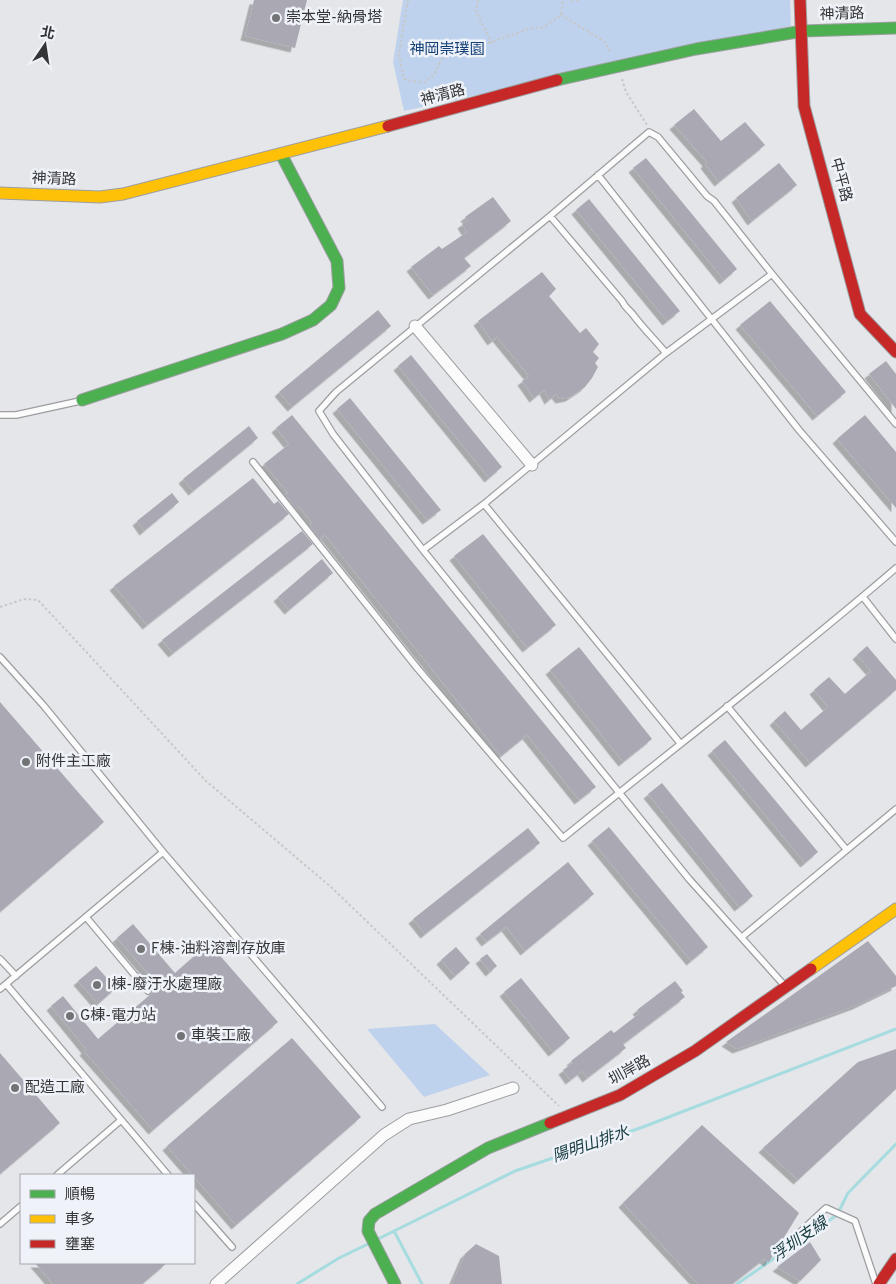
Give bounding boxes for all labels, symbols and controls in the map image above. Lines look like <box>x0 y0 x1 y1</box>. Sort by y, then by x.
street label: 神清路 <box>819 5 865 25</box>
place label: 崇本堂-納骨塔 <box>286 9 382 28</box>
marker: 崇本堂-納骨塔 <box>270 12 282 24</box>
north arrow <box>20 20 70 70</box>
text: 北 <box>39 24 56 44</box>
park label: 神岡崇璞園 <box>409 41 485 60</box>
street label: 神清路 <box>419 81 467 111</box>
street label: 中平路 <box>825 156 855 204</box>
street label: 神清路 <box>31 170 77 190</box>
place label: 附件主工廠 <box>36 752 111 772</box>
marker: 附件主工廠 <box>20 756 32 768</box>
place label: F棟-油料溶劑存放庫 <box>151 939 285 959</box>
marker: F棟-油料溶劑存放庫 <box>135 943 147 955</box>
place label: I棟-廢汙水處理廠 <box>107 975 222 995</box>
marker: I棟-廢汙水處理廠 <box>91 979 103 991</box>
place label: G棟-電力站 <box>80 1006 156 1026</box>
marker: G棟-電力站 <box>64 1010 76 1022</box>
place label: 車裝工廠 <box>191 1027 251 1046</box>
marker: 車裝工廠 <box>175 1030 187 1042</box>
street label: 圳岸路 <box>606 1052 654 1090</box>
place label: 配造工廠 <box>25 1079 85 1098</box>
marker: 配造工廠 <box>9 1082 21 1094</box>
water label: 陽明山排水 <box>550 1122 633 1167</box>
legend <box>20 1174 195 1264</box>
text: 順暢 <box>65 1186 95 1205</box>
text: 車多 <box>65 1211 95 1230</box>
water label: 浮圳支線 <box>768 1212 834 1267</box>
text: 壅塞 <box>65 1236 95 1255</box>

